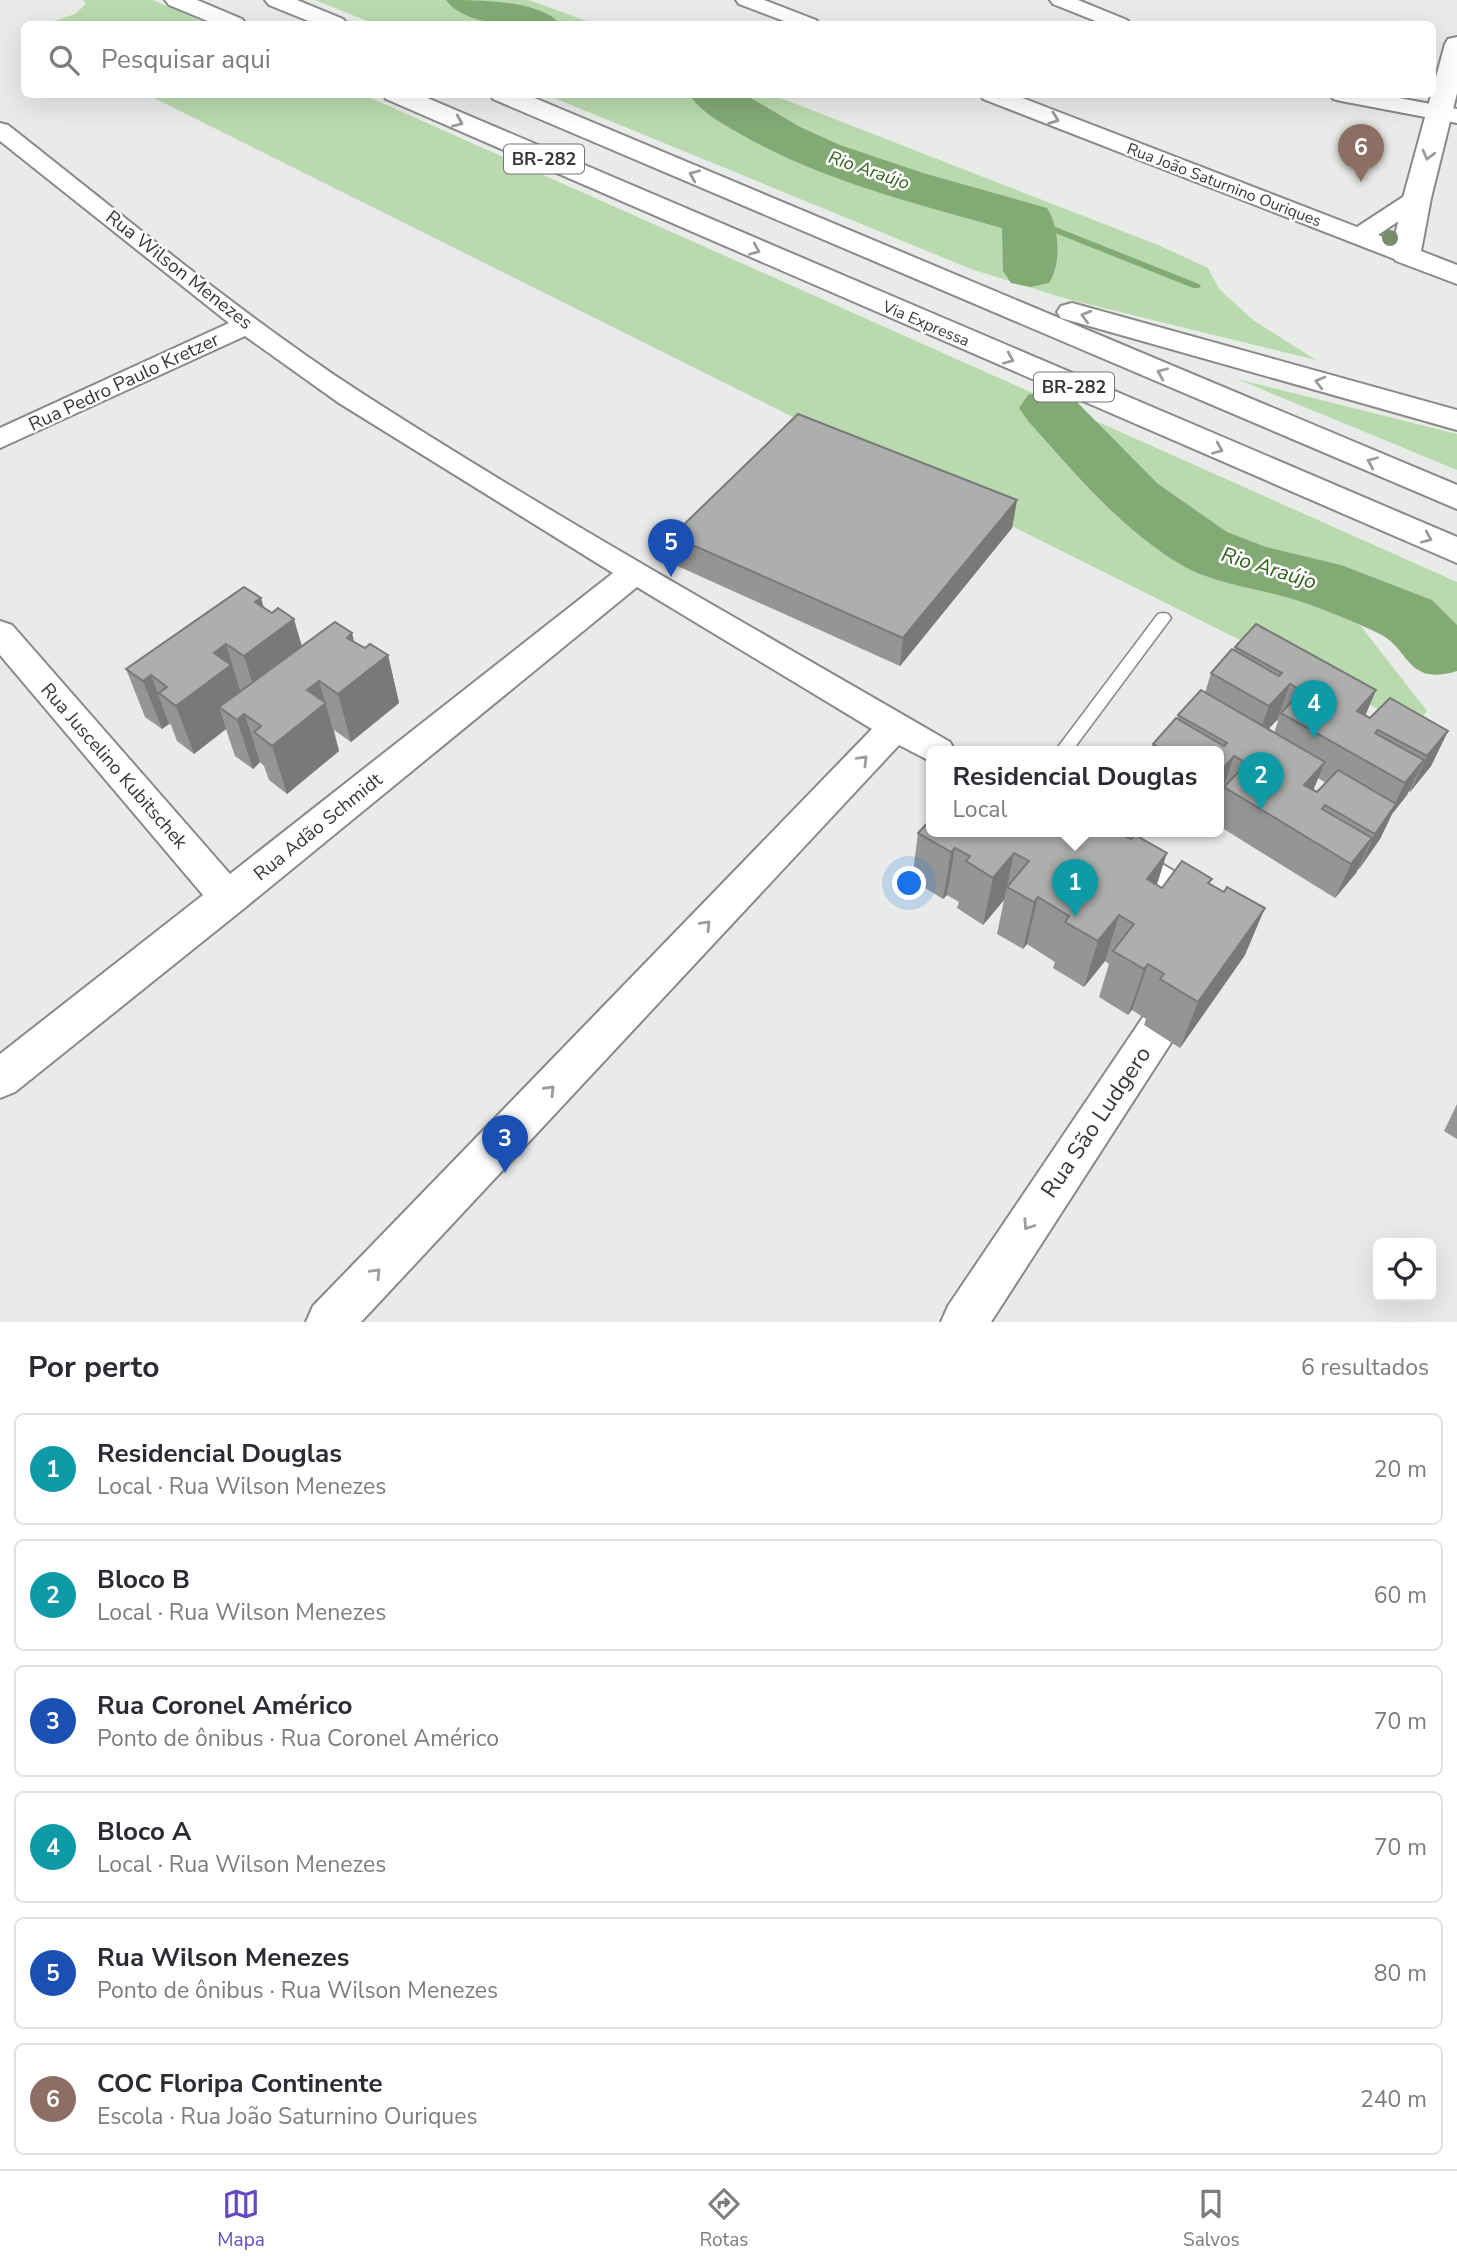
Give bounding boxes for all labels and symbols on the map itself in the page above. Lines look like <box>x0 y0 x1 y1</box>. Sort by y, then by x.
one-way arrow <box>1048 111 1060 125</box>
one-way arrow <box>451 114 463 128</box>
pin: 6 <box>1338 124 1384 182</box>
street label: Rua João Saturnino Ouriques <box>1124 138 1324 232</box>
road number: BR-282 <box>504 144 584 174</box>
water label: Rio Araújo <box>825 145 913 195</box>
one-way arrow <box>1422 149 1437 161</box>
one-way arrow <box>689 169 701 183</box>
street label: Rua Wilson Menezes <box>100 204 258 336</box>
one-way arrow <box>747 242 760 256</box>
street label: Via Expressa <box>878 295 973 352</box>
one-way arrow <box>1081 310 1093 325</box>
street label: Rua Pedro Paulo Kretzer <box>25 326 224 438</box>
one-way arrow <box>1002 351 1014 365</box>
one-way arrow <box>1157 367 1170 381</box>
road number: BR-282 <box>1034 372 1114 402</box>
one-way arrow <box>1315 376 1327 390</box>
one-way arrow <box>1211 441 1223 455</box>
one-way arrow <box>1366 456 1379 470</box>
pin: 5 <box>648 519 694 577</box>
one-way arrow <box>1420 530 1432 544</box>
water label: Rio Araújo <box>1218 540 1320 596</box>
street label: Rua Juscelino Kubitschek <box>35 677 194 855</box>
pin: 4 <box>1291 680 1337 738</box>
pin: 2 <box>1238 752 1284 810</box>
one-way arrow <box>855 755 868 768</box>
street label: Rua Adão Schmidt <box>248 767 388 887</box>
pin: 1 <box>1052 859 1098 917</box>
your location <box>892 866 926 900</box>
one-way arrow <box>698 920 711 933</box>
street label: Rua São Ludgero <box>1034 1040 1158 1204</box>
one-way arrow <box>541 1085 554 1098</box>
pin: 3 <box>482 1115 528 1173</box>
one-way arrow <box>1023 1217 1036 1230</box>
one-way arrow <box>367 1268 380 1281</box>

